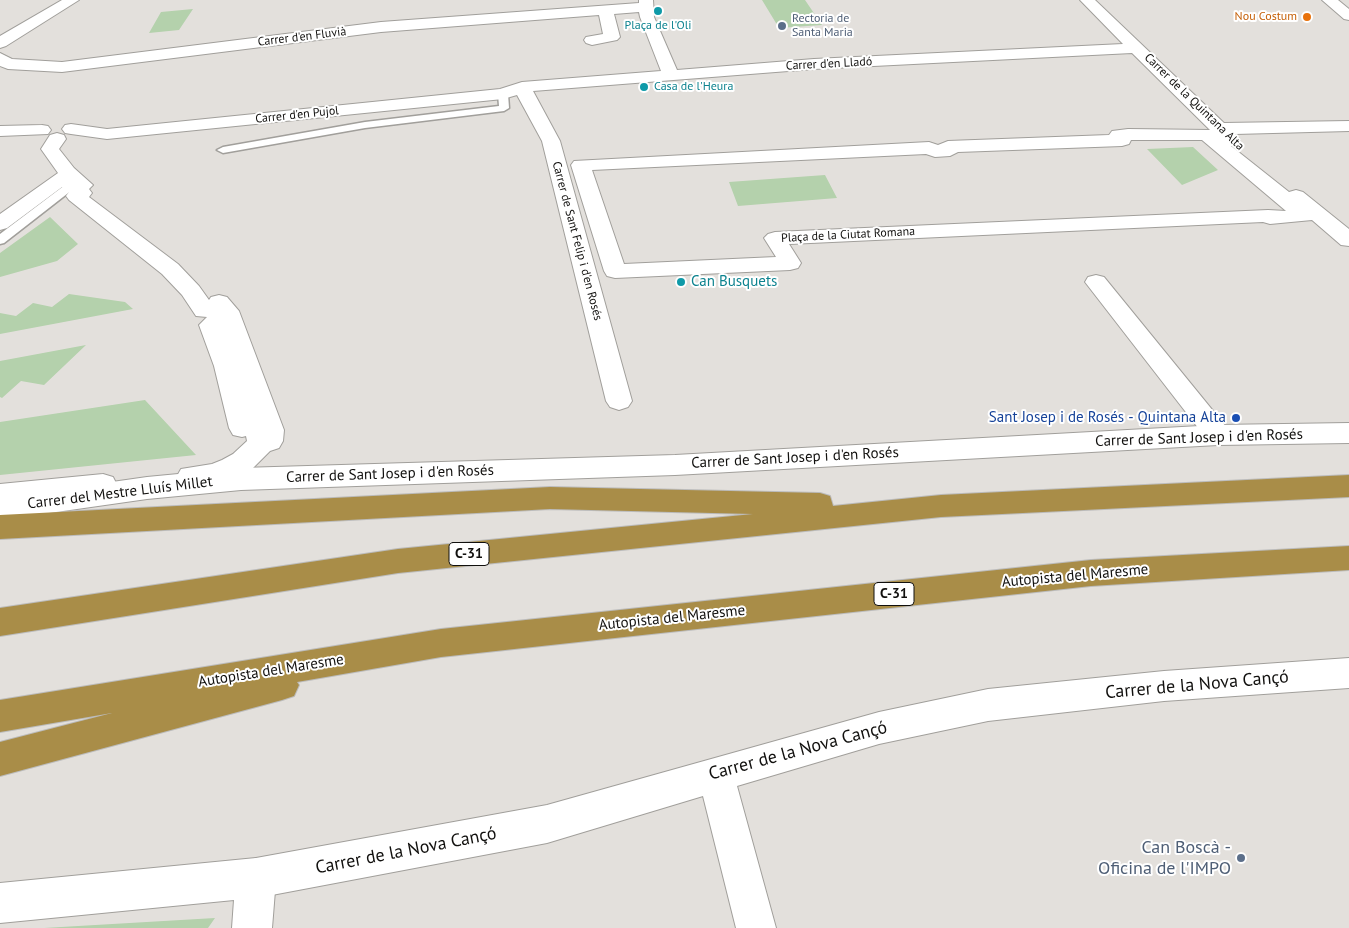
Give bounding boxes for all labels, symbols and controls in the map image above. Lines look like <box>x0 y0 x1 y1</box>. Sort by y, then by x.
marker: Plaça de l'Oli <box>652 5 664 17</box>
place label: Nou Costum <box>1235 10 1297 24</box>
marker: Nou Costum <box>1301 11 1313 23</box>
place label: Rectoria de Santa Maria <box>792 12 853 40</box>
place label: Plaça de l'Oli <box>624 19 692 33</box>
marker: Rectoria de Santa Maria <box>776 20 788 32</box>
street label: Carrer d'en Fluvià <box>257 24 347 50</box>
street label: Carrer de la Quintana Alta <box>1141 51 1247 153</box>
street label: Carrer d'en Lladó <box>785 55 873 73</box>
place label: Casa de l'Heura <box>654 80 733 94</box>
marker: Casa de l'Heura <box>638 81 650 93</box>
street label: Carrer d'en Pujol <box>255 103 339 127</box>
street label: Carrer de Sant Felip i d'en Rosés <box>549 160 605 322</box>
street label: Plaça de la Ciutat Romana <box>781 224 915 246</box>
place label: Can Busquets <box>691 273 777 291</box>
marker: Can Busquets <box>675 276 687 288</box>
place label: Sant Josep i de Rosés - Quintana Alta <box>989 409 1226 427</box>
marker: Sant Josep i de Rosés - Quintana Alta <box>1230 412 1242 424</box>
street label: Carrer de Sant Josep i d'en Rosés <box>1095 425 1303 451</box>
street label: Carrer de Sant Josep i d'en Rosés <box>691 444 899 472</box>
street label: Carrer de Sant Josep i d'en Rosés <box>286 461 494 487</box>
street label: Carrer del Mestre Lluís Millet <box>26 473 214 513</box>
road number: C-31 <box>449 542 489 566</box>
street label: Autopista del Maresme <box>1001 561 1149 591</box>
road number: C-31 <box>874 582 914 606</box>
street label: Autopista del Maresme <box>598 601 746 635</box>
street label: Autopista del Maresme <box>197 651 345 691</box>
street label: Carrer de la Nova Cançó <box>1104 666 1290 704</box>
street label: Carrer de la Nova Cançó <box>706 717 890 785</box>
street label: Carrer de la Nova Cançó <box>314 823 498 879</box>
place label: Can Boscà - Oficina de l'IMPO <box>1098 837 1231 880</box>
marker: Can Boscà - Oficina de l'IMPO <box>1235 852 1247 864</box>

